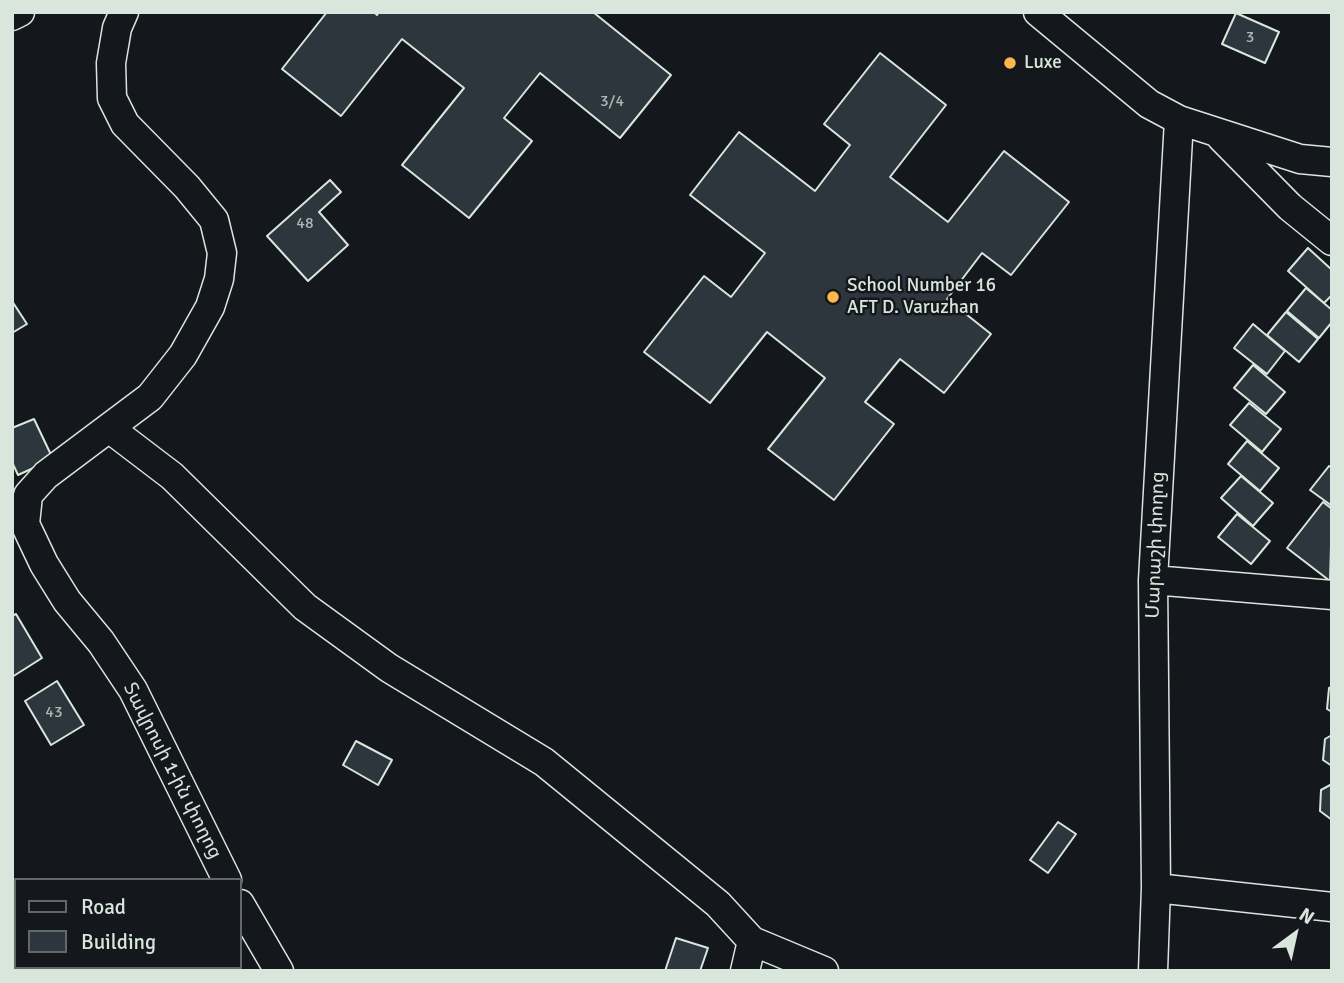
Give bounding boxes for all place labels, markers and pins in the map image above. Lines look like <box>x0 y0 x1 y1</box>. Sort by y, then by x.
place label: Luxe <box>1024 52 1062 74</box>
marker: Luxe <box>1002 55 1018 71</box>
place label: School Number 16 AFT D. Varuzhan <box>847 275 996 319</box>
marker: School Number 16 AFT D. Varuzhan <box>825 289 841 305</box>

